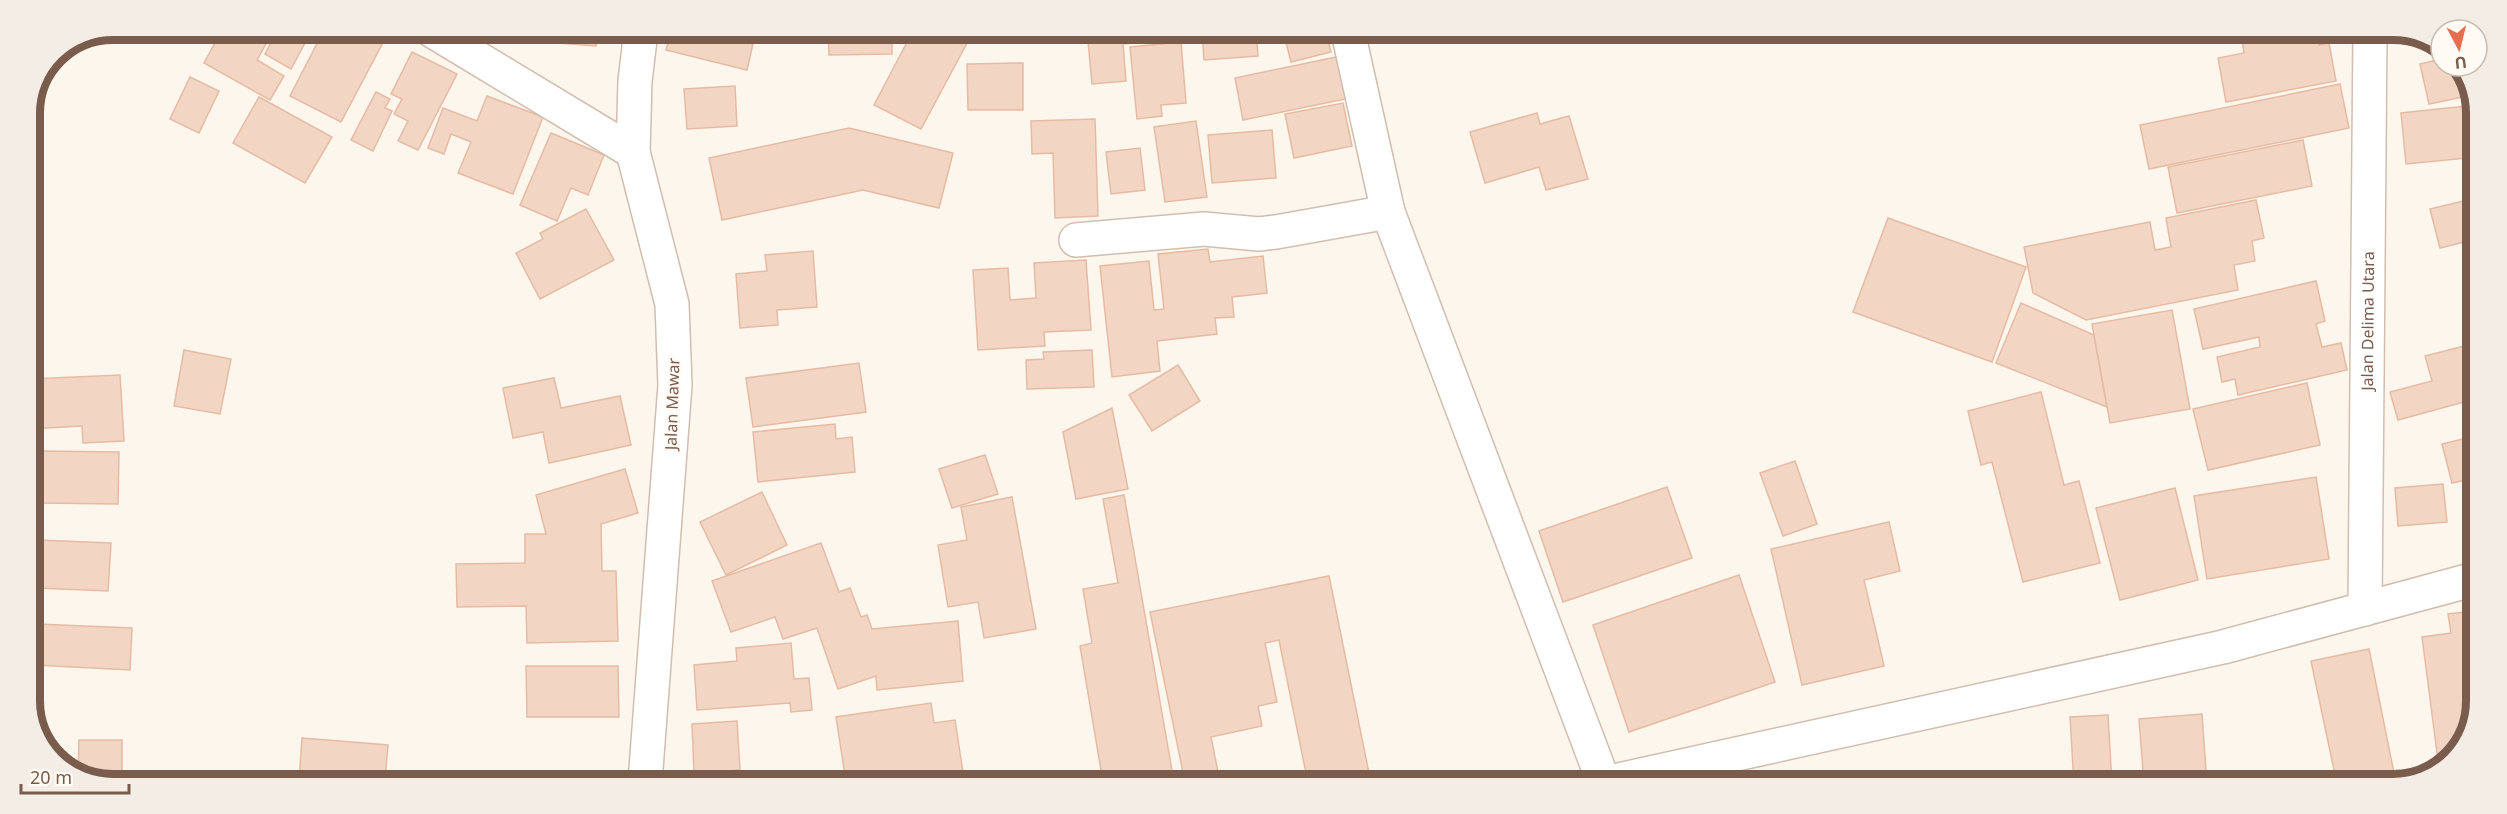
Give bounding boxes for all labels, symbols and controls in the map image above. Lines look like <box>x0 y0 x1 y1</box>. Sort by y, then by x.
north arrow <box>2429 18 2489 78</box>
text: U <box>2453 51 2468 75</box>
street label: Jalan Delima Utara <box>2356 251 2379 393</box>
street label: Jalan Mawar <box>659 357 685 452</box>
scale bar <box>21 757 129 795</box>
text: 20 m <box>30 765 72 789</box>

